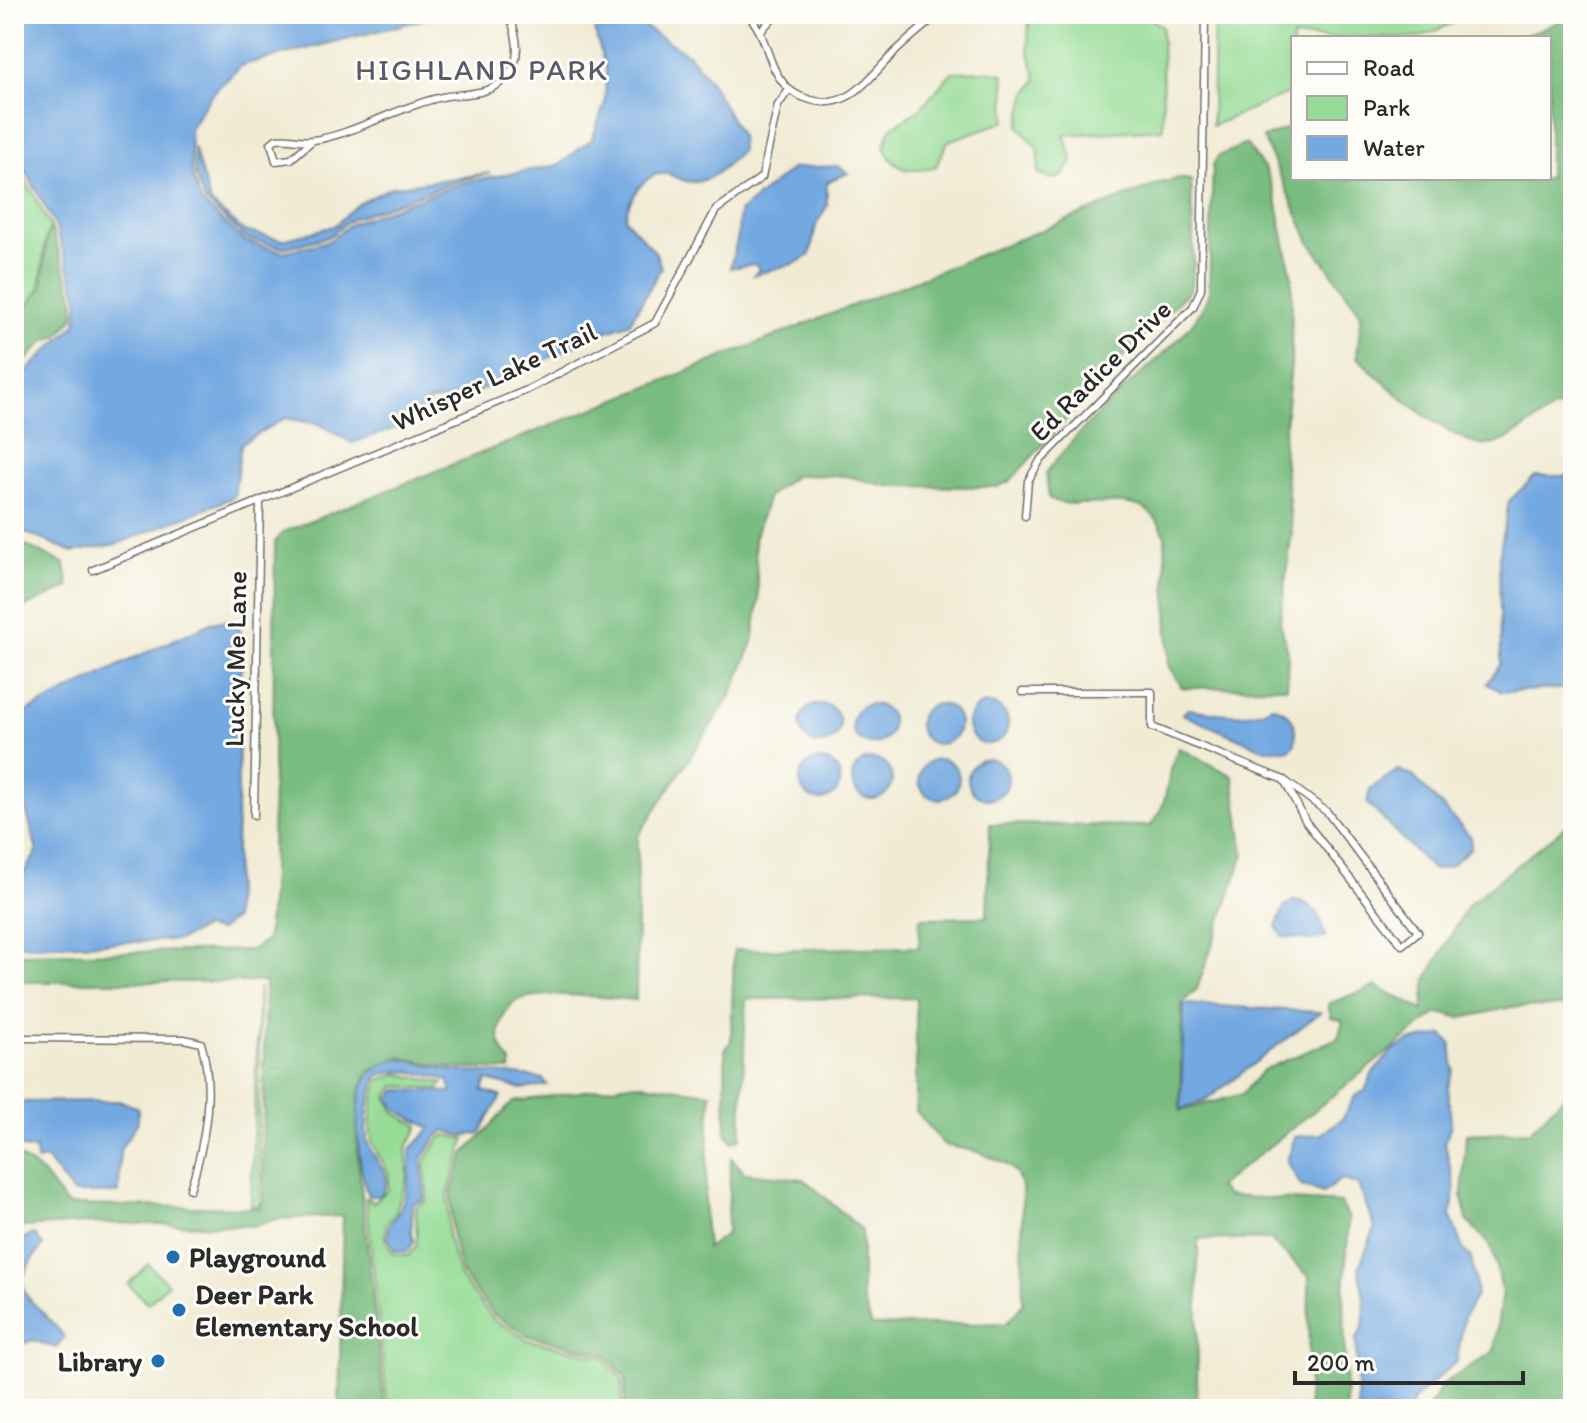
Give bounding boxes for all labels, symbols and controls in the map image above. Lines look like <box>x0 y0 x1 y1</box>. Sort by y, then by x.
legend <box>1291 36 1551 180</box>
district label: HIGHLAND PARK <box>355 51 609 88</box>
text: Road <box>1363 53 1415 82</box>
text: Park <box>1363 93 1410 122</box>
text: Water <box>1363 133 1425 162</box>
street label: Ed Radice Drive <box>1022 292 1178 448</box>
street label: Whisper Lake Trail <box>386 314 602 438</box>
street label: Lucky Me Lane <box>216 571 254 747</box>
place label: Playground <box>189 1240 327 1274</box>
marker: Playground <box>164 1248 182 1266</box>
place label: Deer Park Elementary School <box>195 1277 418 1343</box>
marker: Deer Park Elementary School <box>170 1301 188 1319</box>
scale bar <box>1295 1335 1523 1385</box>
place label: Library <box>58 1344 143 1378</box>
text: 200 m <box>1307 1348 1375 1377</box>
marker: Library <box>149 1352 167 1370</box>

